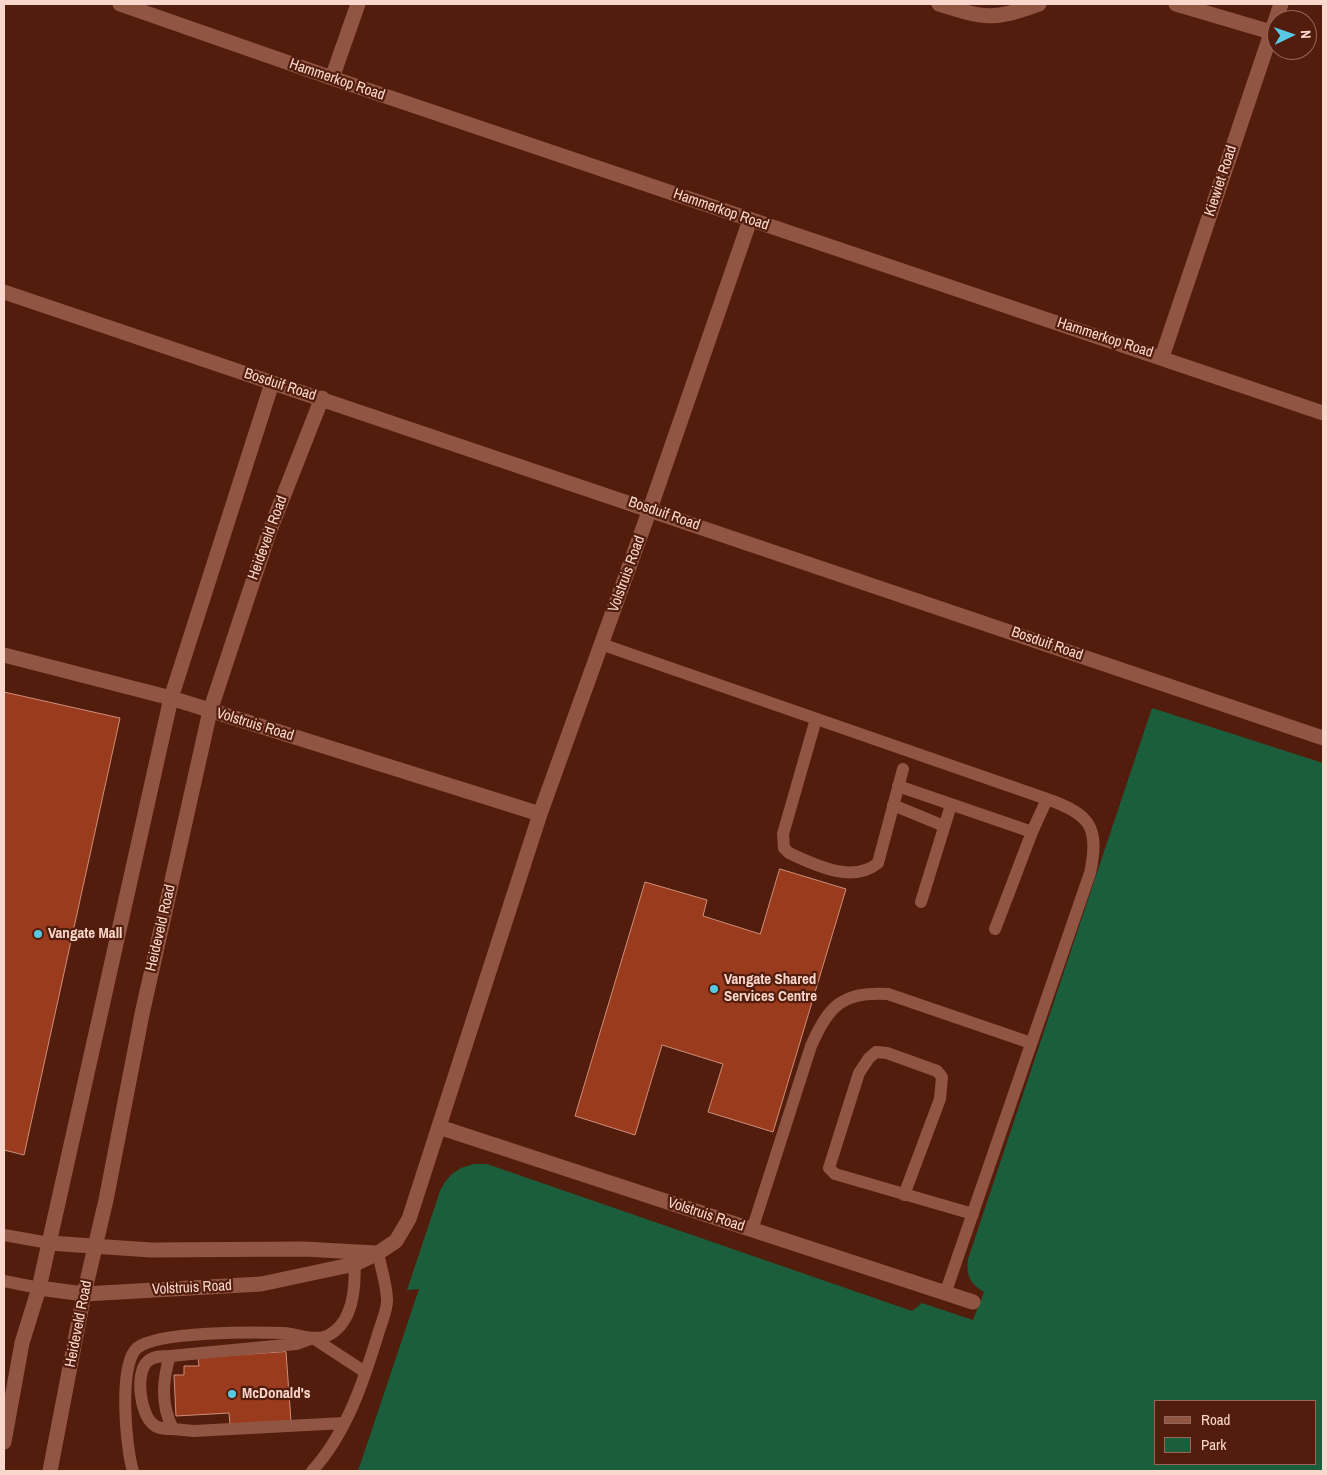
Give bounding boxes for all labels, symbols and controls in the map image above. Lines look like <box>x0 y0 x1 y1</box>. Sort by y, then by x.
north arrow <box>1267 10 1317 60</box>
text: N <box>1297 30 1315 39</box>
street label: Hammerkop Road <box>287 55 387 105</box>
street label: Kiewiet Road <box>1201 143 1241 219</box>
street label: Hammerkop Road <box>671 185 771 235</box>
street label: Hammerkop Road <box>1055 314 1155 362</box>
street label: Bosduif Road <box>242 365 318 405</box>
street label: Heideveld Road <box>244 493 292 583</box>
street label: Bosduif Road <box>626 493 702 535</box>
street label: Volstruis Road <box>605 533 649 615</box>
street label: Bosduif Road <box>1009 623 1085 665</box>
street label: Volstruis Road <box>214 705 296 745</box>
street label: Heideveld Road <box>142 883 180 973</box>
place label: Vangate Mall <box>48 925 123 943</box>
marker: Vangate Mall <box>32 928 44 940</box>
place label: Vangate Shared Services Centre <box>724 971 817 1006</box>
marker: Vangate Shared Services Centre <box>708 983 720 995</box>
street label: Volstruis Road <box>665 1194 747 1236</box>
street label: Volstruis Road <box>152 1277 232 1299</box>
street label: Heideveld Road <box>62 1279 96 1369</box>
place label: McDonald's <box>242 1385 311 1403</box>
marker: McDonald's <box>226 1388 238 1400</box>
legend <box>1154 1400 1317 1465</box>
text: Road <box>1201 1409 1230 1430</box>
text: Park <box>1201 1434 1226 1455</box>

